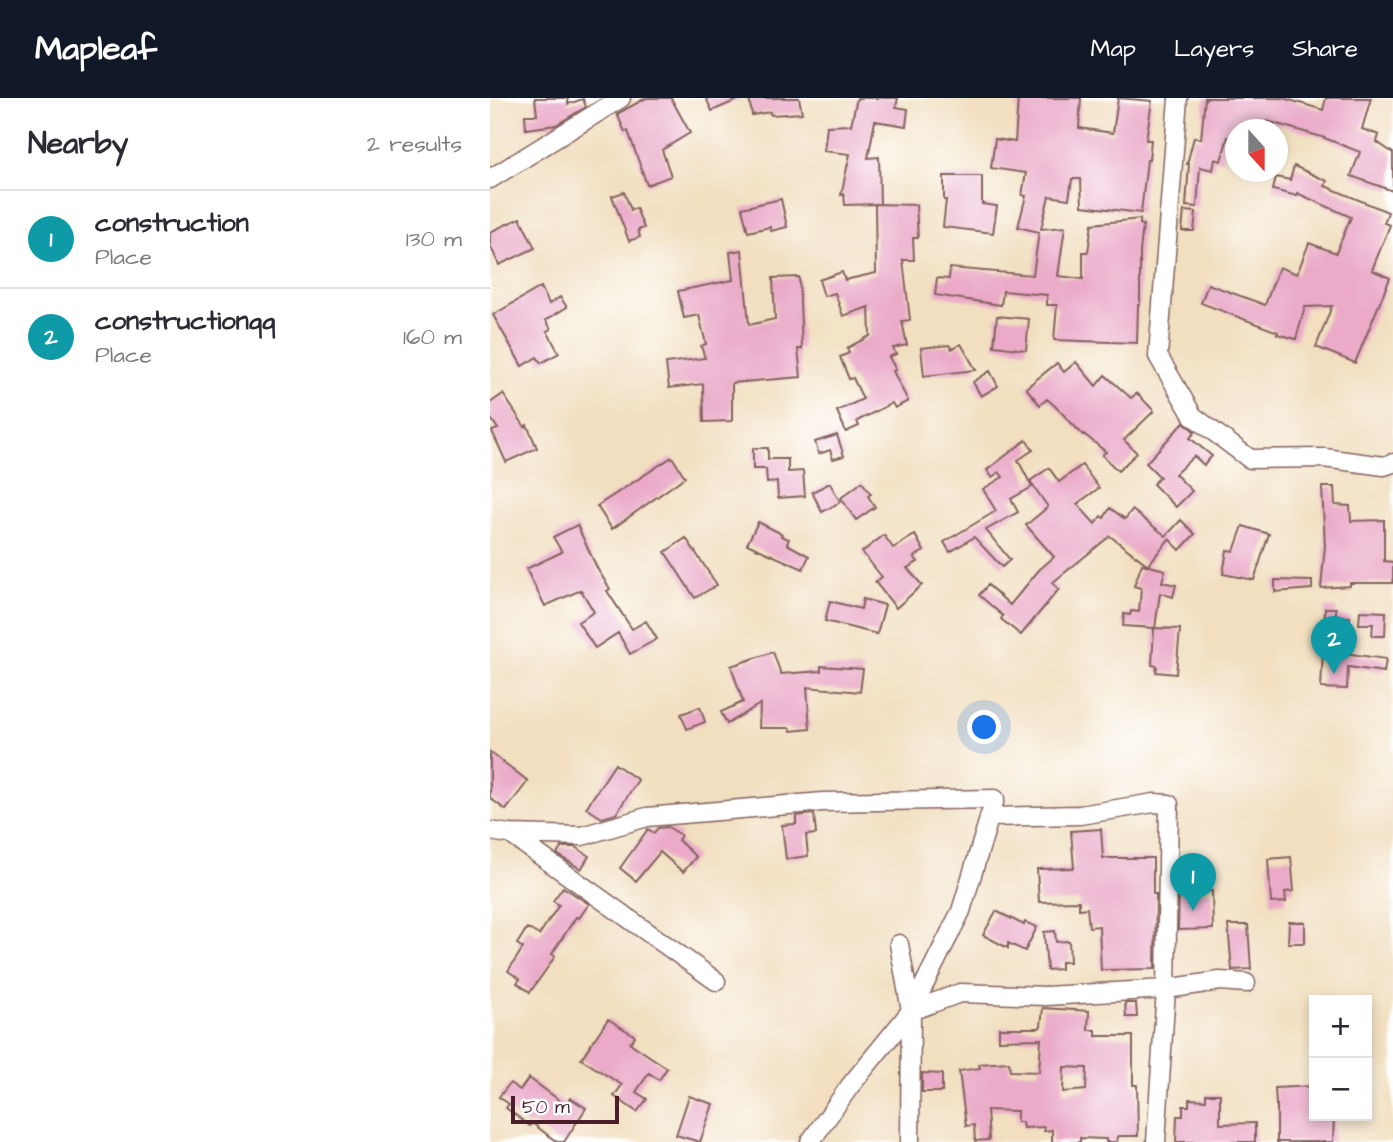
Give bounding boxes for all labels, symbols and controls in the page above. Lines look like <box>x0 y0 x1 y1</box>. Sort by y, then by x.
text: Mapleaf <box>35 26 157 72</box>
text: Map <box>1091 32 1136 66</box>
text: Layers <box>1174 32 1254 66</box>
text: Share <box>1292 32 1358 66</box>
north arrow <box>1225 119 1288 182</box>
text: Nearby <box>28 123 128 165</box>
text: 2 results <box>367 128 462 160</box>
text: construction <box>95 205 249 241</box>
text: 1 <box>50 223 52 255</box>
text: 130 m <box>406 223 462 255</box>
text: Place <box>95 241 152 273</box>
text: constructionqq <box>95 303 275 339</box>
text: 2 <box>44 321 58 353</box>
text: 160 m <box>403 321 462 353</box>
text: Place <box>95 339 152 371</box>
pin: 2 <box>1311 616 1357 674</box>
your location <box>967 710 1001 744</box>
pin: 1 <box>1170 853 1216 911</box>
map controls <box>1309 995 1372 1121</box>
button: + <box>1309 995 1372 1058</box>
button: − <box>1309 1058 1372 1121</box>
scale bar <box>511 1093 620 1125</box>
text: 50 m <box>522 1094 570 1121</box>

